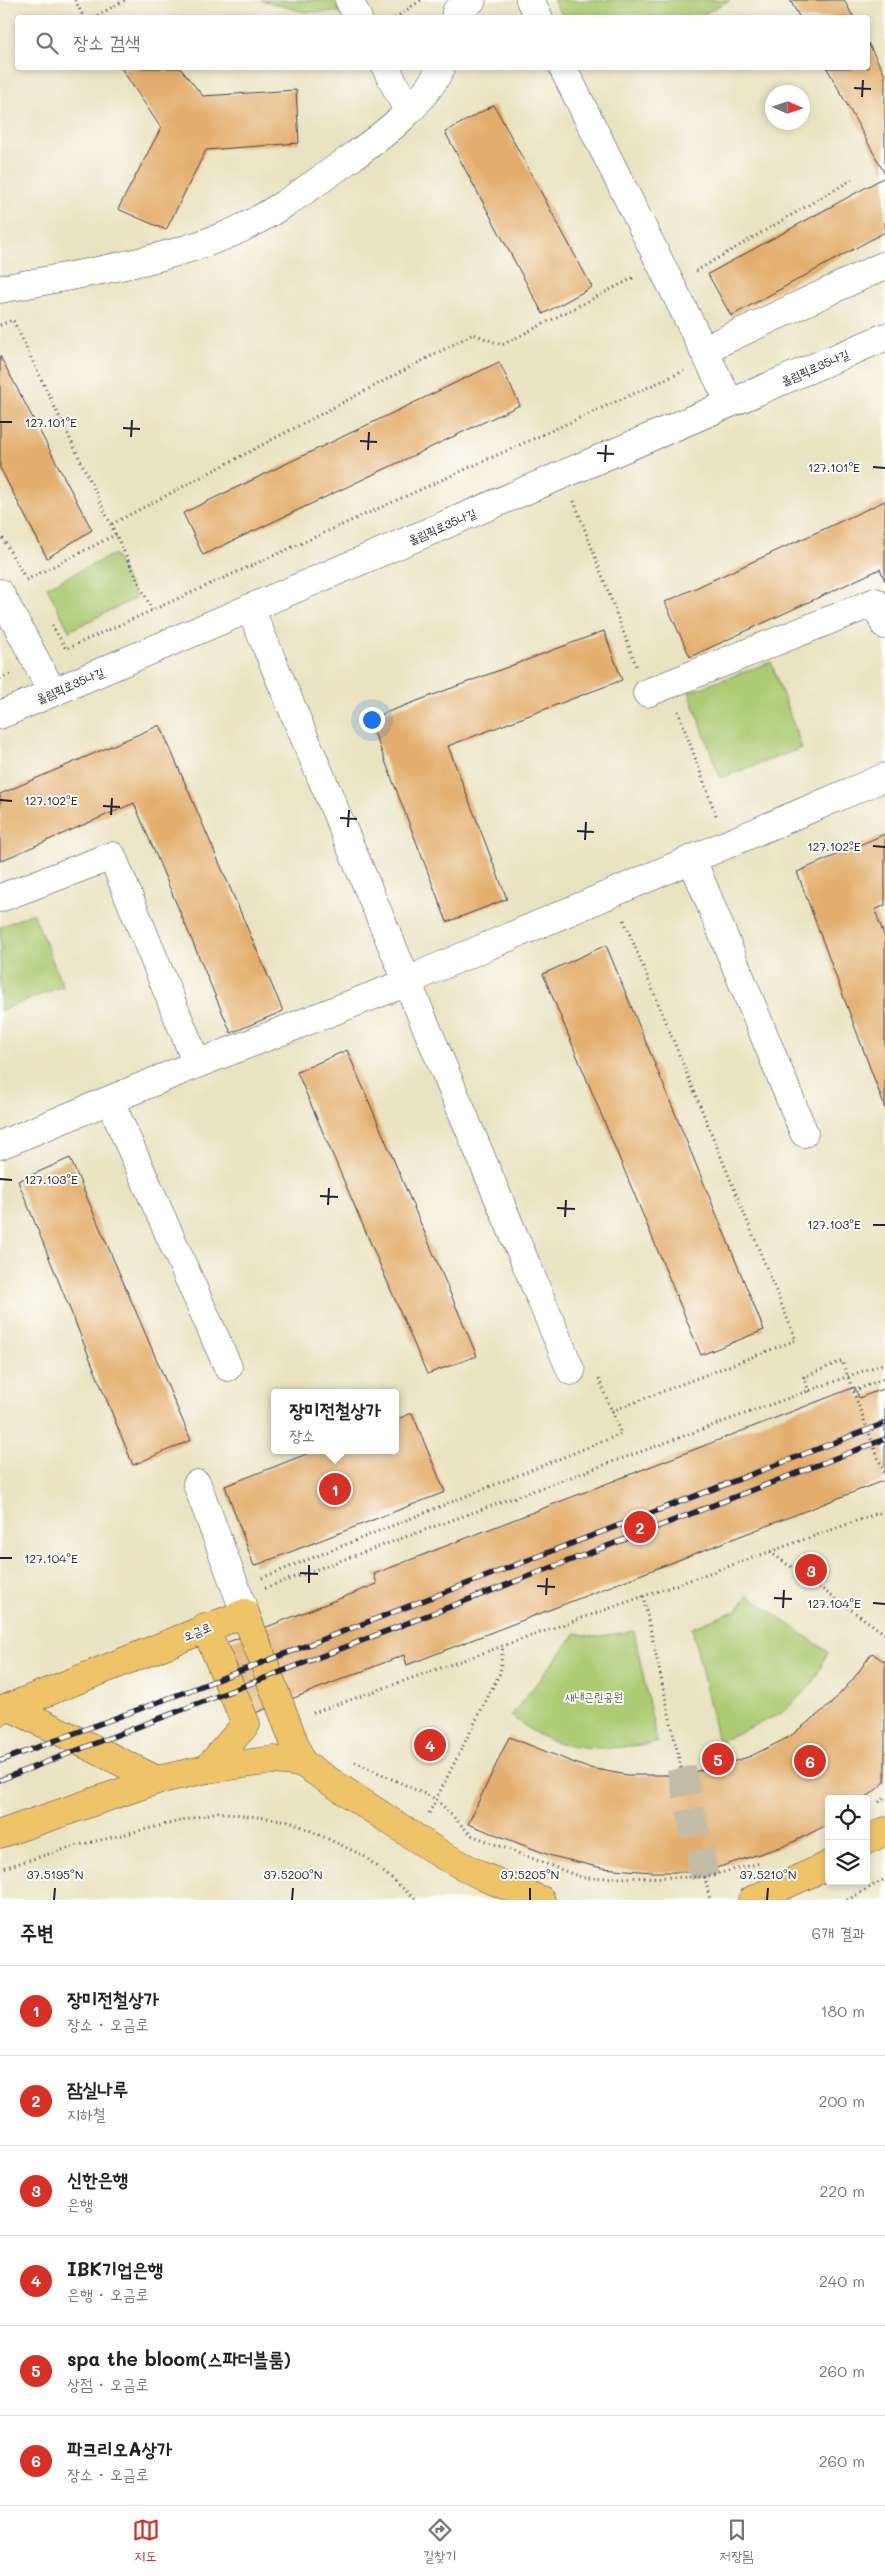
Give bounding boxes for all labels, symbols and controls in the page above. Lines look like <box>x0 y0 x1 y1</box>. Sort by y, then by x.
search box <box>15 15 870 70</box>
icon: search <box>33 29 61 57</box>
text: 장소 검색 <box>73 29 140 54</box>
north arrow <box>765 85 810 130</box>
street label: 올림픽로35나길 <box>779 345 852 388</box>
text: 127.101°E <box>25 414 77 430</box>
text: 127.101°E <box>808 459 860 475</box>
street label: 올림픽로35나길 <box>406 504 479 547</box>
street label: 올림픽로35나길 <box>34 663 107 706</box>
your location <box>359 707 385 733</box>
text: 127.102°E <box>24 792 78 808</box>
text: 127.102°E <box>807 838 861 854</box>
text: 127.103°E <box>24 1171 78 1187</box>
text: 127.103°E <box>807 1216 861 1232</box>
popup <box>271 1389 399 1454</box>
text: 장미전철상가 <box>289 1397 381 1422</box>
text: 장소 <box>289 1424 315 1445</box>
pin: 1 <box>319 1470 351 1508</box>
pin: 2 <box>624 1508 656 1546</box>
text: 127.104°E <box>24 1550 78 1566</box>
pin: 3 <box>795 1551 827 1589</box>
text: 127.104°E <box>807 1595 861 1611</box>
street label: 오금로 <box>181 1618 213 1644</box>
park label: 새내근린공원 <box>565 1688 623 1704</box>
pin: 4 <box>414 1726 446 1764</box>
pin: 5 <box>702 1740 734 1778</box>
pin: 6 <box>794 1742 826 1780</box>
map controls <box>825 1795 870 1885</box>
button: locate <box>825 1795 870 1840</box>
button: layers <box>825 1840 870 1885</box>
text: 37.5195°N <box>26 1866 84 1882</box>
text: 37.5200°N <box>263 1866 323 1882</box>
text: 37.5205°N <box>501 1866 559 1882</box>
text: 37.5210°N <box>739 1866 797 1882</box>
text: 주변 <box>20 1918 54 1945</box>
text: 6개 결과 <box>812 1922 865 1943</box>
text: 장미전철상가 <box>67 1986 159 2011</box>
text: 1 <box>32 2000 40 2021</box>
text: 180 m <box>820 2000 865 2021</box>
text: 장소 · 오금로 <box>67 2013 149 2034</box>
text: 잠실나루 <box>67 2076 128 2101</box>
text: 2 <box>32 2090 40 2111</box>
text: 200 m <box>818 2090 865 2111</box>
text: 지하철 <box>67 2103 106 2124</box>
text: 신한은행 <box>67 2166 128 2191</box>
text: 3 <box>31 2180 41 2201</box>
text: 220 m <box>819 2180 865 2201</box>
text: 은행 <box>67 2193 93 2214</box>
text: IBK기업은행 <box>67 2256 163 2281</box>
text: 4 <box>31 2270 41 2291</box>
text: 240 m <box>819 2270 865 2291</box>
text: 은행 · 오금로 <box>67 2283 149 2304</box>
text: spa the bloom(스파더블룸) <box>67 2346 291 2371</box>
text: 5 <box>31 2360 41 2381</box>
text: 260 m <box>819 2360 865 2381</box>
text: 상점 · 오금로 <box>67 2373 149 2394</box>
text: 파크리오A상가 <box>67 2436 172 2461</box>
text: 6 <box>31 2450 41 2471</box>
text: 260 m <box>819 2450 865 2471</box>
text: 장소 · 오금로 <box>67 2463 149 2484</box>
tab: 지도 <box>132 2516 160 2566</box>
tab: 길찾기 <box>423 2516 456 2566</box>
tab: 저장됨 <box>720 2516 753 2566</box>

